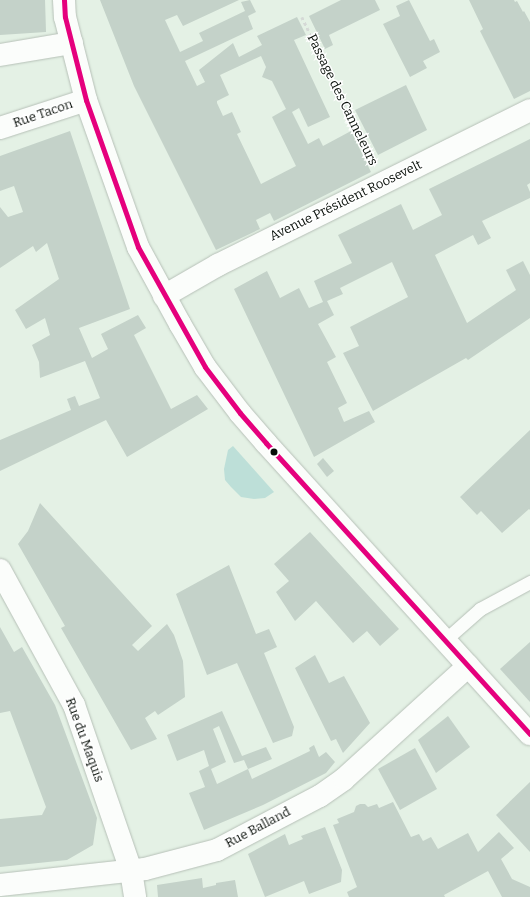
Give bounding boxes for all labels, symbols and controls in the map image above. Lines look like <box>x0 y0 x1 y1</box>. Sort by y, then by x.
street label: Passage des Canneleurs <box>303 32 381 168</box>
street label: Rue Tacon <box>11 96 75 132</box>
street label: Avenue Président Roosevelt <box>267 157 425 245</box>
unlabelled marker <box>269 447 279 457</box>
street label: Rue du Maquis <box>62 696 106 784</box>
street label: Rue Balland <box>223 804 293 852</box>

